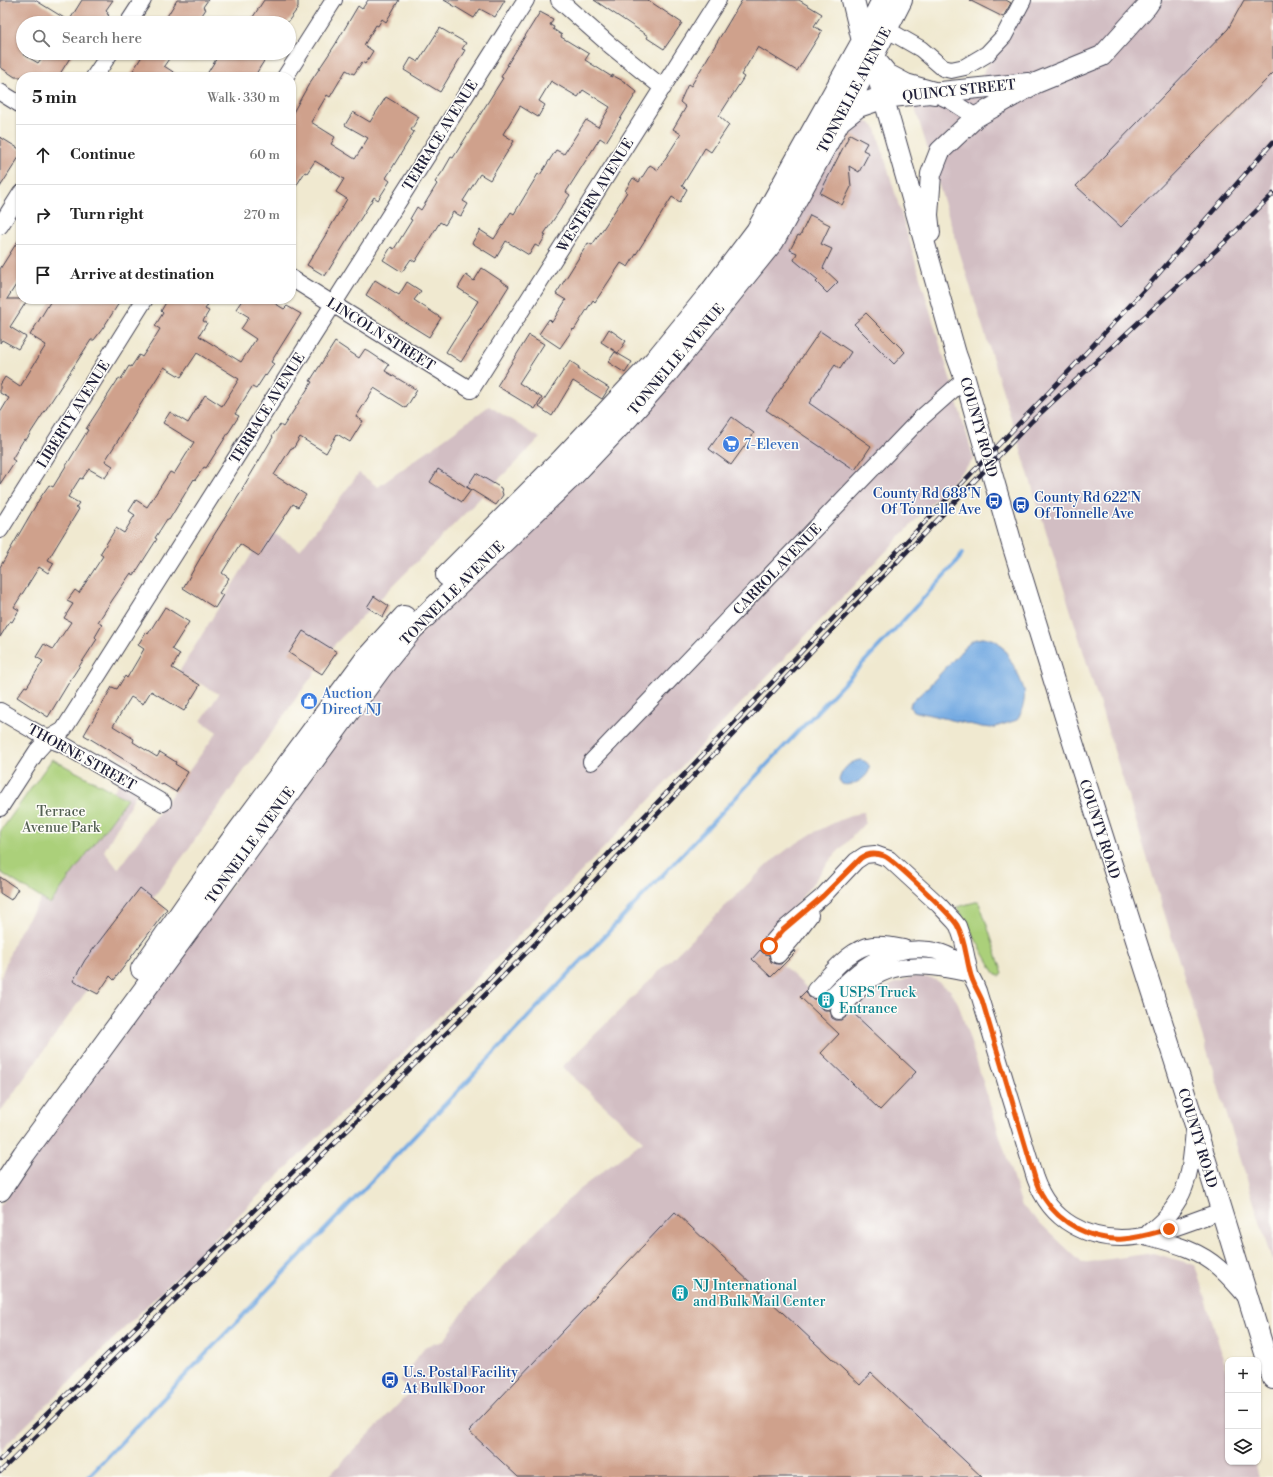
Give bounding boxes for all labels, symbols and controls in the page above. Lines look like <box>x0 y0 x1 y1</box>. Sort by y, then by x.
search box <box>16 16 296 60</box>
street label: TONNELLE AVENUE <box>814 24 896 157</box>
icon: search <box>30 27 52 49</box>
text: Search here <box>62 29 142 48</box>
street label: QUINCY STREET <box>901 76 1017 106</box>
street label: TERRACE AVENUE <box>399 77 482 195</box>
text: 5 min <box>32 87 77 109</box>
text: Walk · 330 m <box>207 90 280 106</box>
street label: WESTERN AVENUE <box>553 135 638 257</box>
icon: ahead <box>32 144 54 166</box>
text: Continue <box>70 145 135 164</box>
text: 60 m <box>249 147 280 163</box>
icon: right <box>32 204 54 226</box>
text: Turn right <box>70 205 144 224</box>
text: 270 m <box>244 207 280 223</box>
icon: arrive <box>32 264 54 286</box>
text: Arrive at destination <box>70 265 214 284</box>
street label: LINCOLN STREET <box>323 294 438 375</box>
street label: TONNELLE AVENUE <box>625 300 729 419</box>
street label: TERRACE AVENUE <box>226 350 309 468</box>
street label: LIBERTY AVENUE <box>33 357 114 472</box>
street label: COUNTY ROAD <box>955 375 1001 480</box>
supermarket icon: 7-Eleven <box>721 434 741 454</box>
place label: 7-Eleven <box>744 436 800 454</box>
place label: County Rd 688'N Of Tonnelle Ave <box>873 485 982 519</box>
place label: County Rd 622'N Of Tonnelle Ave <box>1034 489 1142 523</box>
bus stop icon: County Rd 688'N Of Tonnelle Ave <box>984 491 1004 511</box>
bus stop icon: County Rd 622'N Of Tonnelle Ave <box>1011 495 1031 515</box>
street label: CARROL AVENUE <box>730 520 826 619</box>
street label: TONNELLE AVENUE <box>397 538 509 650</box>
place label: Auction Direct NJ <box>321 685 382 719</box>
shop icon: Auction Direct NJ <box>299 691 319 711</box>
street label: THORNE STREET <box>24 721 139 795</box>
street label: COUNTY ROAD <box>1075 777 1124 881</box>
street label: TONNELLE AVENUE <box>202 784 299 908</box>
park label: Terrace Avenue Park <box>21 803 101 837</box>
route start <box>760 937 778 955</box>
place label: USPS Truck Entrance <box>839 984 916 1018</box>
building icon: USPS Truck Entrance <box>816 990 836 1010</box>
street label: COUNTY ROAD <box>1173 1086 1221 1191</box>
route end <box>1160 1220 1178 1238</box>
place label: NJ International and Bulk Mail Center <box>693 1277 826 1311</box>
building icon: NJ International and Bulk Mail Center <box>670 1283 690 1303</box>
map controls <box>1225 1357 1261 1465</box>
button: + <box>1225 1357 1261 1393</box>
place label: U.s. Postal Facility At Bulk Door <box>402 1364 518 1398</box>
bus stop icon: U.s. Postal Facility At Bulk Door <box>380 1370 400 1390</box>
button: − <box>1225 1393 1261 1429</box>
button: layers <box>1225 1429 1261 1465</box>

